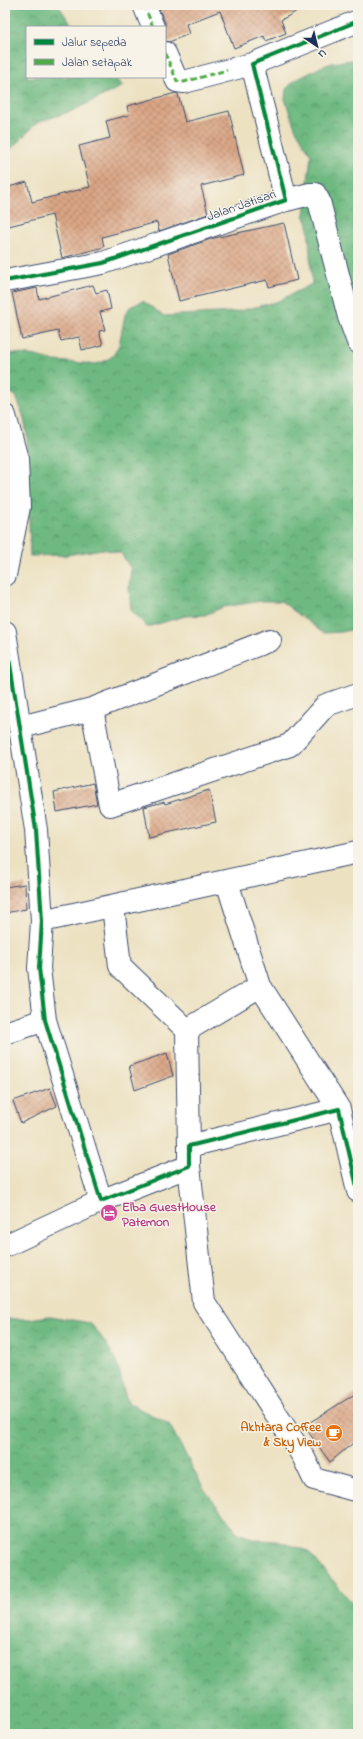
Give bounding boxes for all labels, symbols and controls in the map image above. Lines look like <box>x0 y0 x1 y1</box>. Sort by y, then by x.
legend <box>26 26 166 78</box>
north arrow <box>297 26 337 66</box>
text: Jalur sepeda <box>62 34 127 52</box>
text: U <box>315 45 330 62</box>
text: Jalan setapak <box>62 54 133 72</box>
street label: Jalan Jatisari <box>204 185 279 226</box>
place label: Elba GuestHouse Patemon <box>122 1198 217 1232</box>
hotel icon: Elba GuestHouse Patemon <box>99 1203 119 1223</box>
place label: Akhtara Coffee & Sky View <box>241 1418 322 1454</box>
cafe icon: Akhtara Coffee & Sky View <box>324 1423 344 1443</box>

